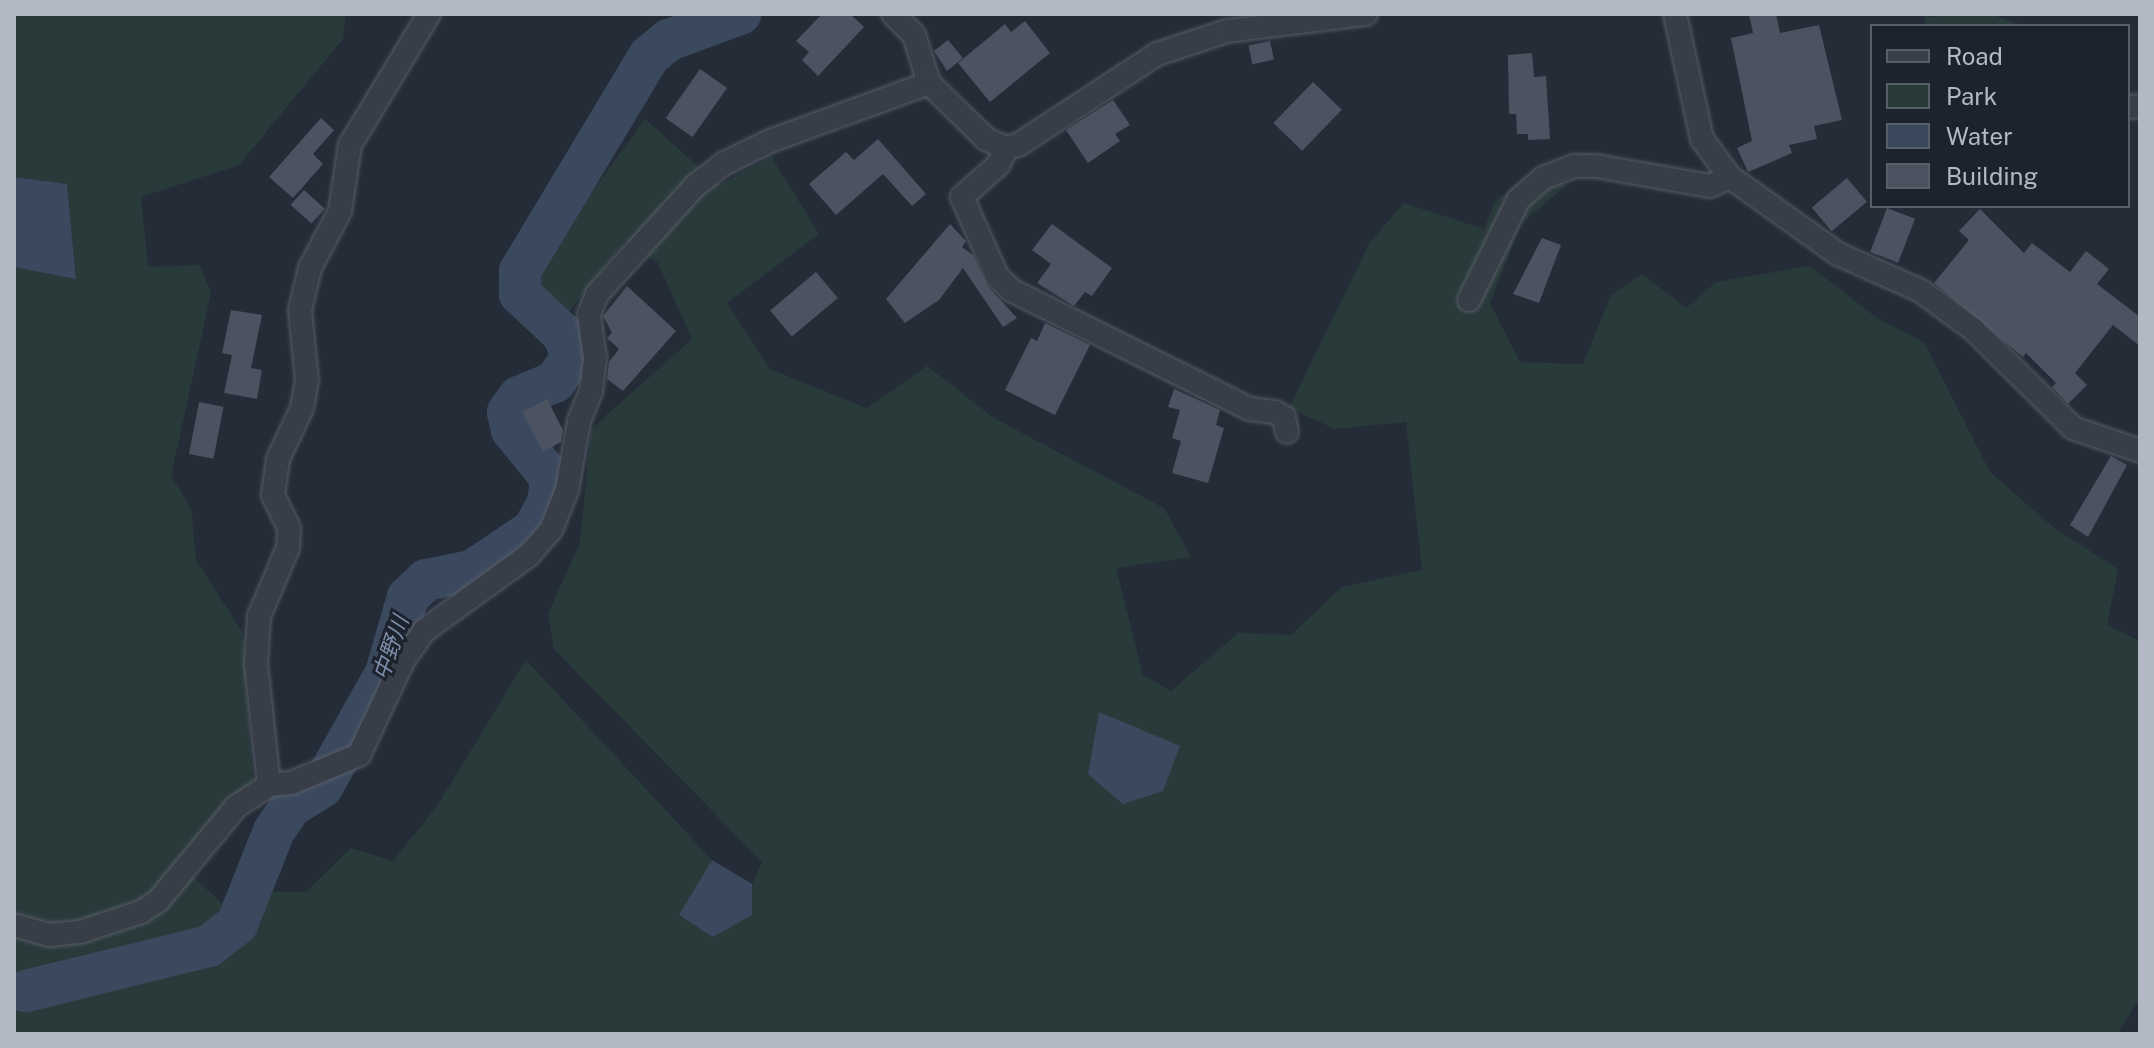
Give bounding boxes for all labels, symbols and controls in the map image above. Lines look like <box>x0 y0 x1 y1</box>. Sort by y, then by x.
legend <box>1870 24 2130 208</box>
text: Road <box>1946 42 2003 70</box>
text: Park <box>1946 82 1997 110</box>
text: Water <box>1946 122 2013 150</box>
text: Building <box>1946 162 2038 190</box>
water label: 中野川 <box>368 613 414 683</box>

